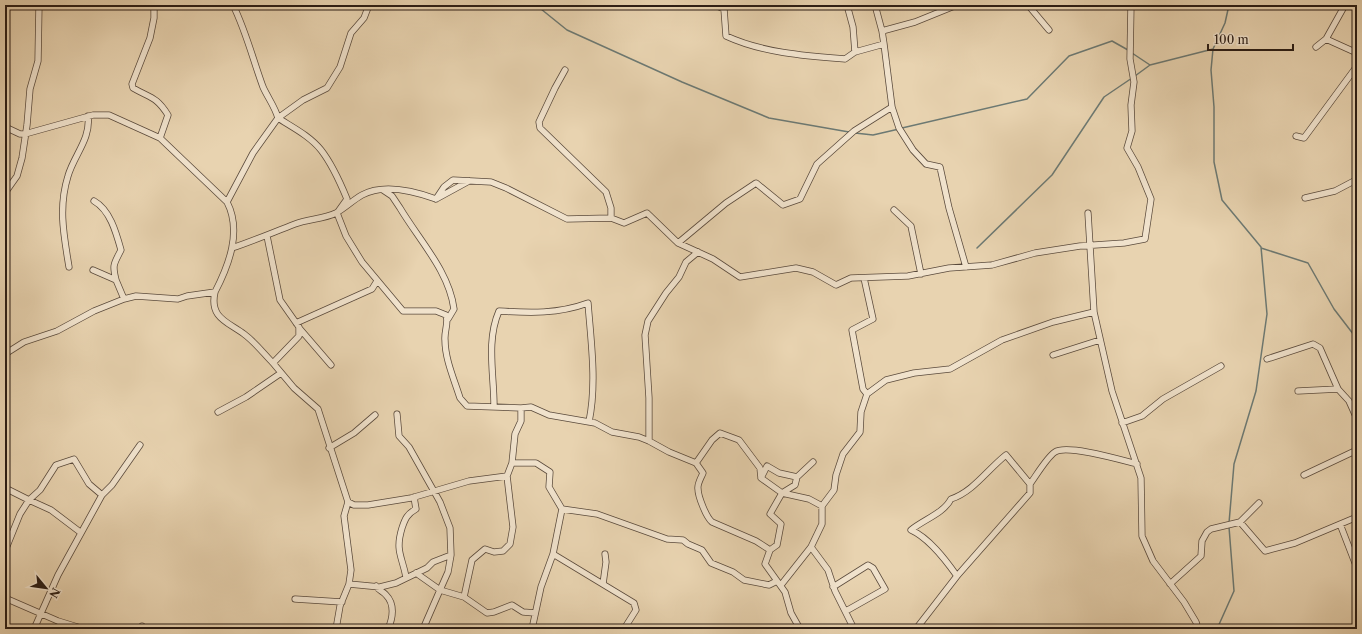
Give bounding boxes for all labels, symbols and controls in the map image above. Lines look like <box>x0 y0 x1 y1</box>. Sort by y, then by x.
scale bar <box>1208 26 1293 52</box>
text: 100 m <box>1214 32 1249 47</box>
north arrow <box>26 568 66 608</box>
text: N <box>46 585 63 601</box>

